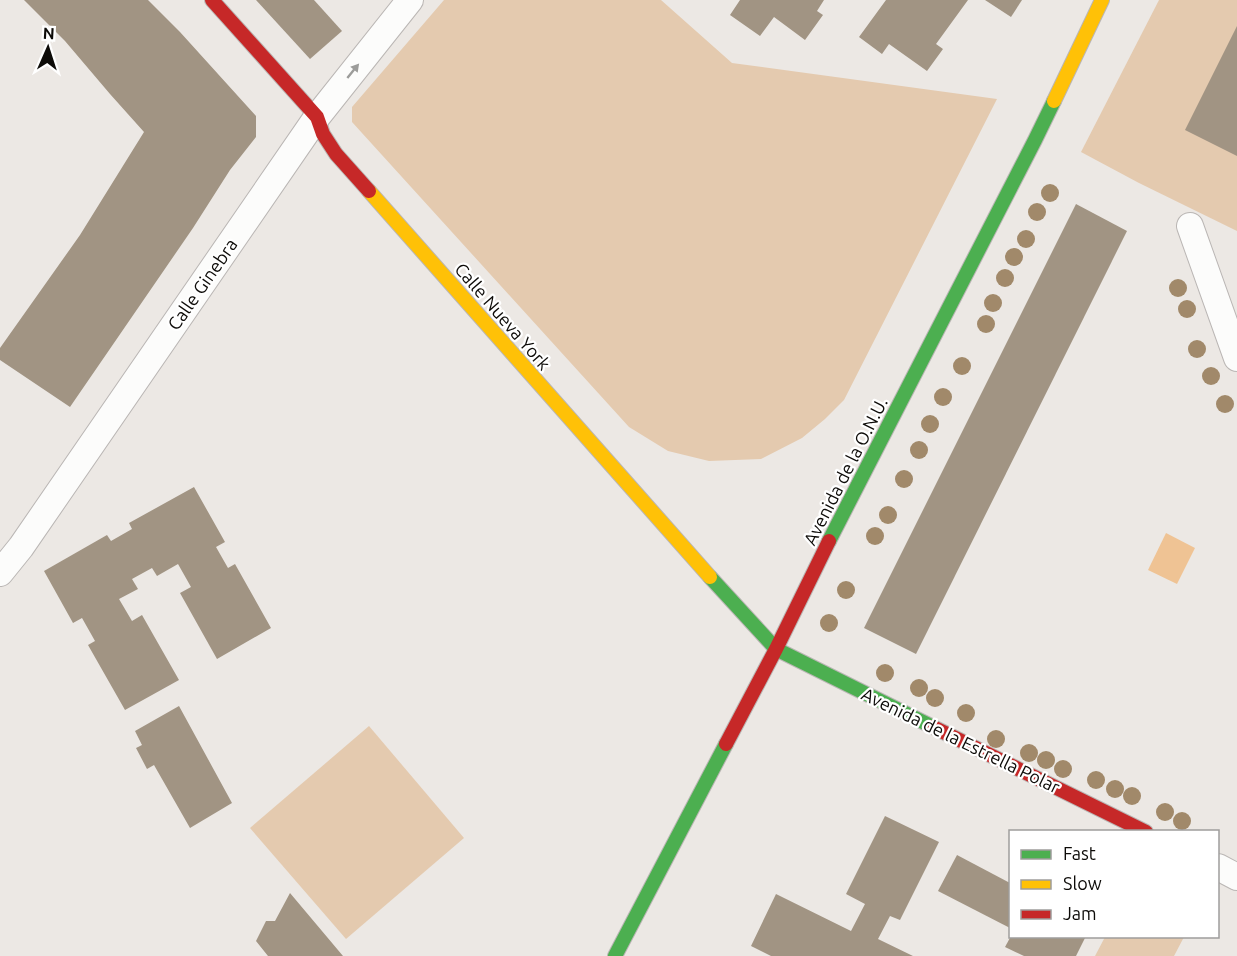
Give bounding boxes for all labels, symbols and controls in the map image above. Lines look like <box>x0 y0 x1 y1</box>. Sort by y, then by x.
north arrow <box>18 18 78 78</box>
text: N <box>42 24 55 42</box>
one-way arrow <box>346 64 359 79</box>
street label: Calle Ginebra <box>163 234 241 334</box>
street label: Calle Nueva York <box>451 258 555 374</box>
street label: Avenida de la O.N.U. <box>799 394 891 548</box>
street label: Avenida de la Estrella Polar <box>859 683 1063 797</box>
legend <box>1009 830 1219 938</box>
text: Fast <box>1063 843 1096 863</box>
text: Slow <box>1063 873 1102 893</box>
text: Jam <box>1063 903 1097 923</box>

